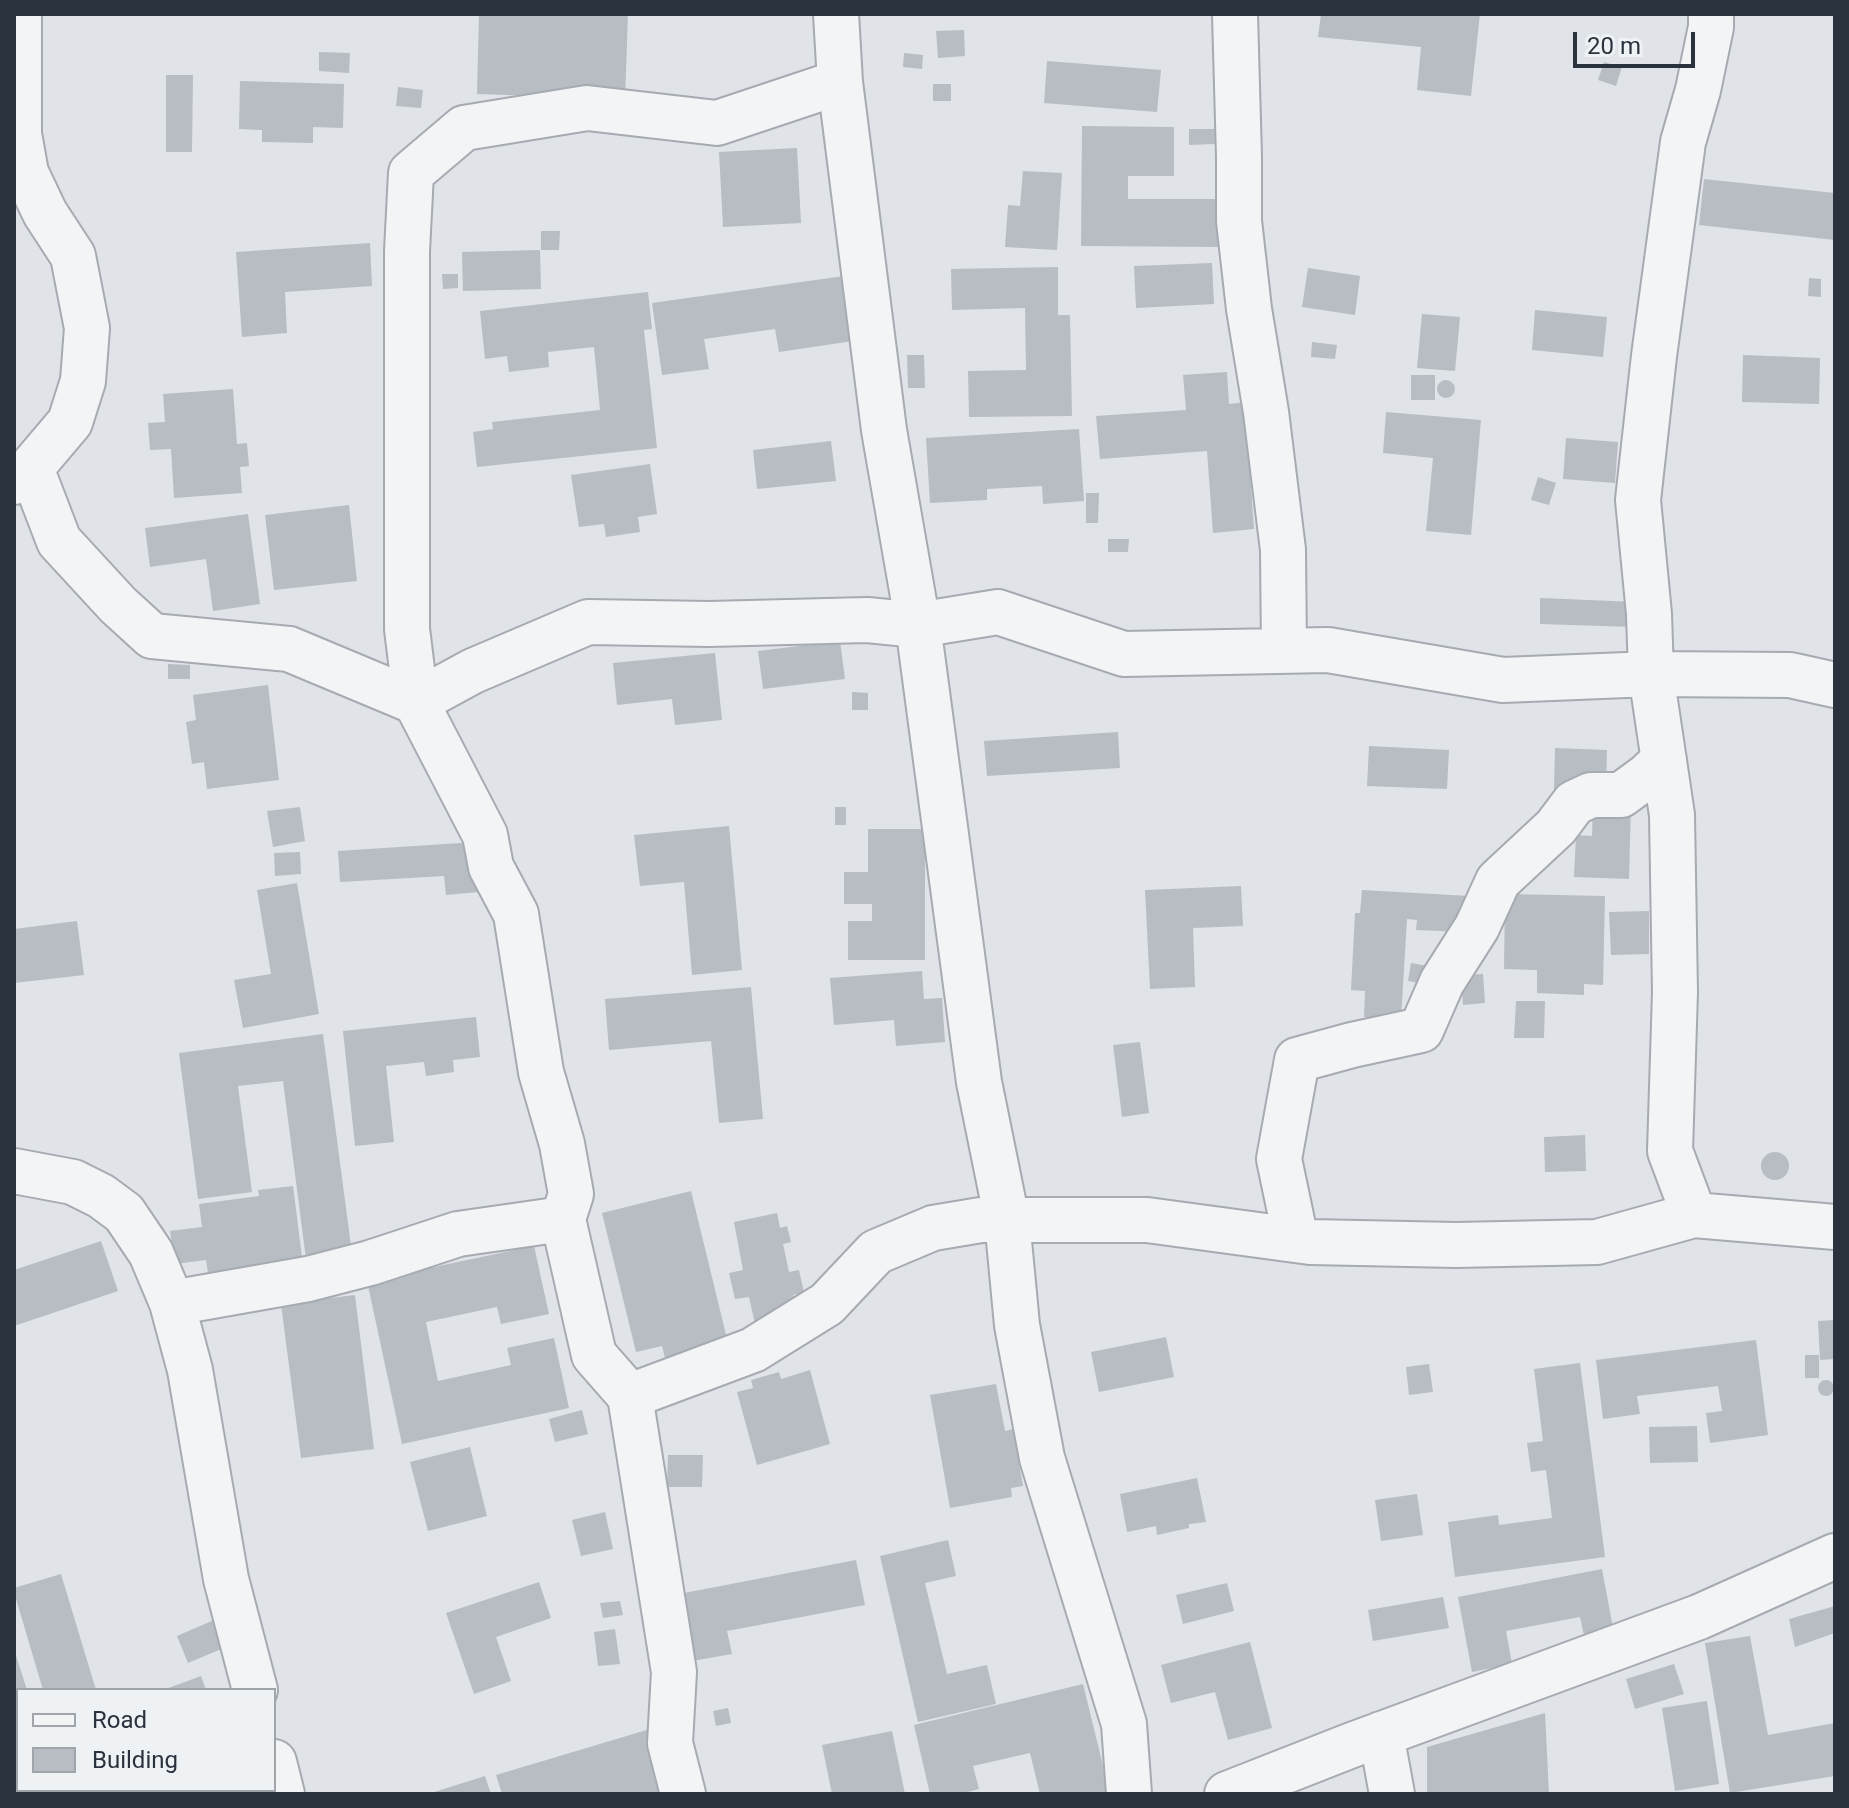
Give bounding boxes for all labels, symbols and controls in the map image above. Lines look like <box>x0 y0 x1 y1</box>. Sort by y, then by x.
scale bar <box>1577 16 1699 66</box>
text: 20 m <box>1587 32 1641 60</box>
legend <box>16 1688 276 1792</box>
text: Road <box>92 1706 147 1734</box>
text: Building <box>92 1746 178 1774</box>

